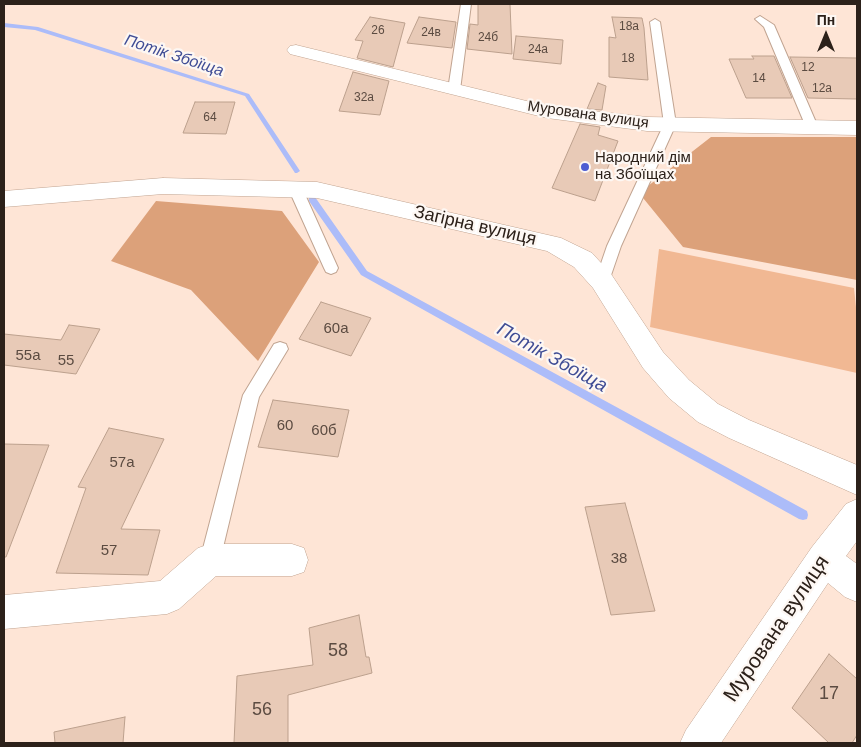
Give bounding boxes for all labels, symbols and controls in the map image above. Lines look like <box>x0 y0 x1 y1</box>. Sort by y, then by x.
north arrow <box>801 10 851 60</box>
text: Пн <box>817 12 835 28</box>
house number: 18а <box>619 20 639 34</box>
house number: 26 <box>371 24 385 38</box>
house number: 24в <box>421 26 441 40</box>
water label: Потік Збоїща <box>122 31 226 81</box>
house number: 24б <box>478 31 498 45</box>
house number: 24а <box>528 43 548 57</box>
house number: 18 <box>621 52 635 66</box>
house number: 12 <box>801 61 815 75</box>
house number: 14 <box>752 72 766 86</box>
house number: 12а <box>812 82 832 96</box>
house number: 32а <box>354 91 374 105</box>
street label: Мурована вулиця <box>526 98 650 132</box>
house number: 64 <box>203 111 217 125</box>
place label: Народний дім на Збоїщах <box>595 149 691 184</box>
marker: Народний дім на Збоїщах <box>579 161 591 173</box>
street label: Загірна вулиця <box>412 201 538 251</box>
water label: Потік Збоїща <box>493 318 611 398</box>
house number: 60а <box>323 320 349 338</box>
house number: 55а <box>15 347 41 365</box>
house number: 55 <box>58 352 74 370</box>
house number: 60 <box>277 417 293 435</box>
house number: 60б <box>311 422 337 440</box>
house number: 57а <box>109 454 135 472</box>
house number: 57 <box>101 542 117 560</box>
house number: 38 <box>611 550 627 568</box>
street label: Мурована вулиця <box>719 551 835 707</box>
house number: 58 <box>328 640 348 662</box>
house number: 17 <box>819 683 839 705</box>
house number: 56 <box>252 699 272 721</box>

